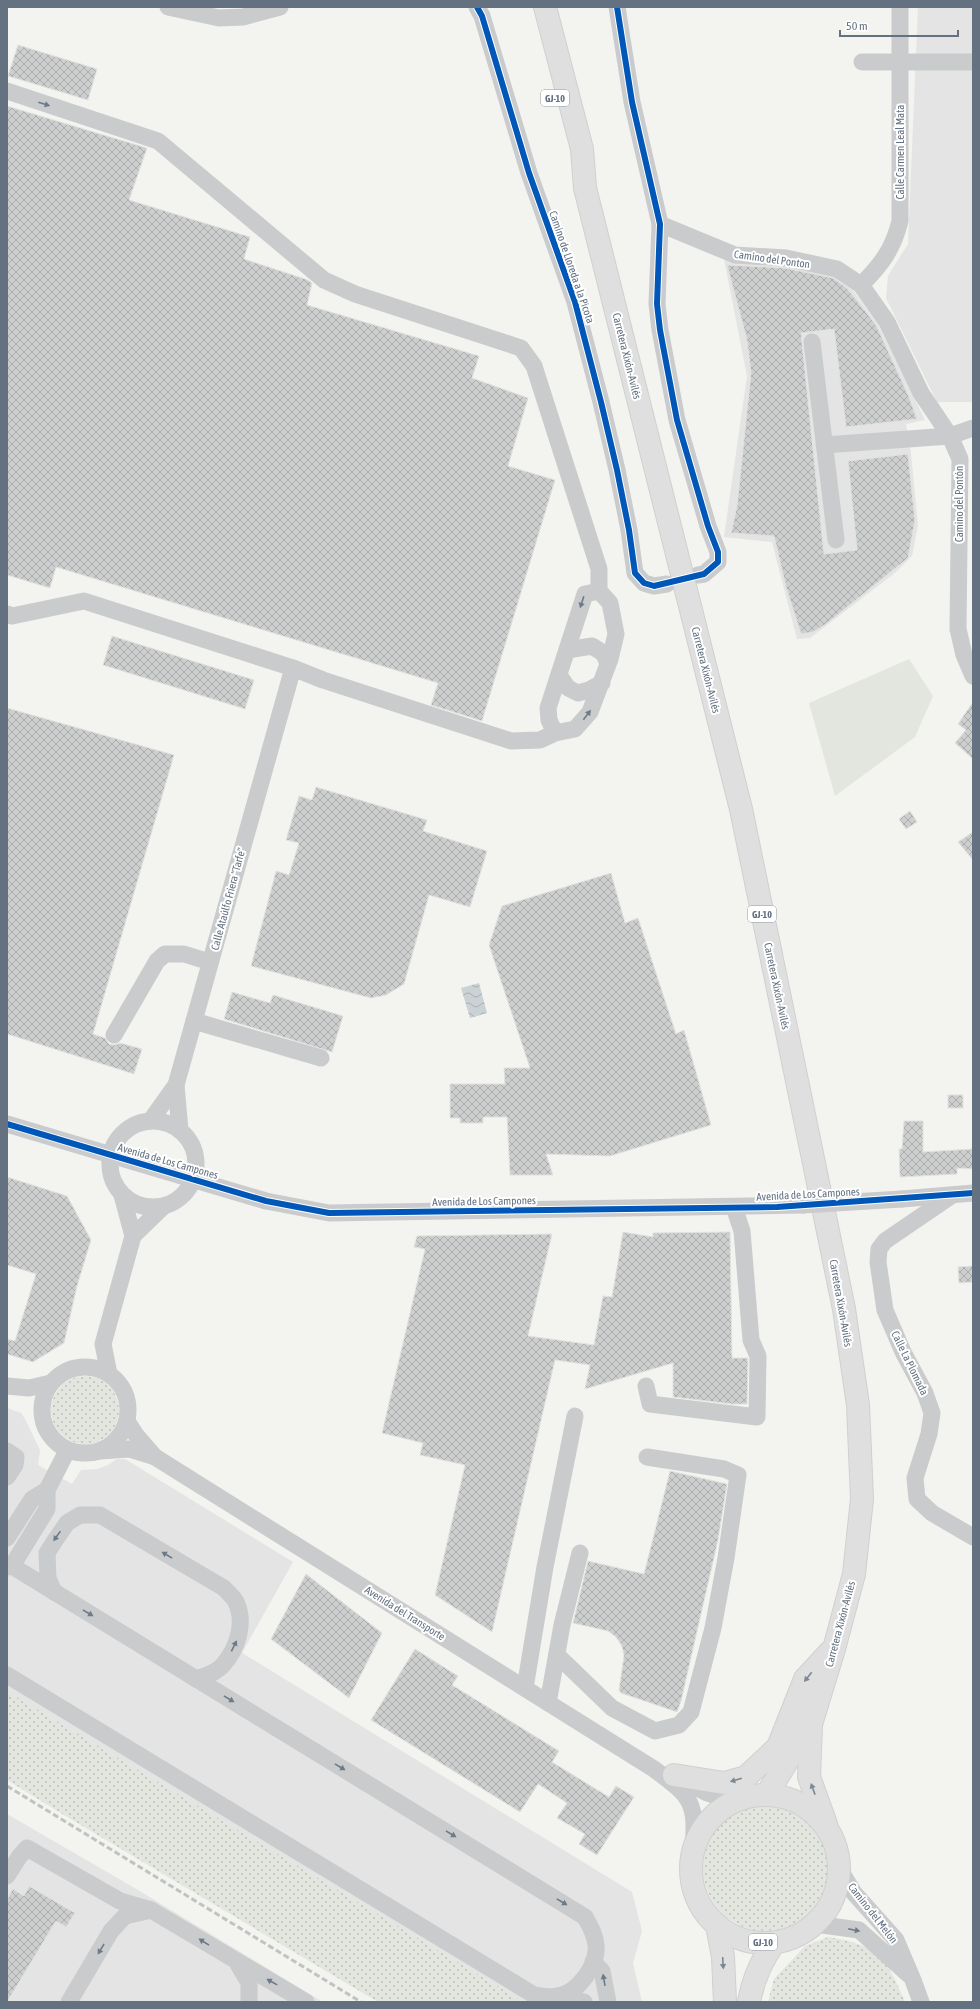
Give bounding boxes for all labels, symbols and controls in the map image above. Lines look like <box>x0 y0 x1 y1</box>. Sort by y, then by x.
scale bar <box>840 12 958 38</box>
text: 50 m <box>846 19 868 33</box>
road number: GJ-10 <box>541 90 569 106</box>
one-way arrow <box>38 101 50 107</box>
street label: Calle Carmen Leal Mata <box>894 105 906 199</box>
street label: Camino de Lloreda a la Picota <box>547 209 597 325</box>
street label: Camino del Ponton <box>733 248 811 270</box>
street label: Carretera Xixón-Avilés <box>610 312 644 400</box>
street label: Camino del Pontón <box>953 466 965 542</box>
one-way arrow <box>579 597 585 609</box>
street label: Carretera Xixón-Avilés <box>689 626 723 714</box>
one-way arrow <box>583 709 591 720</box>
street label: Calle Ataúlfo Friera "Tarfe" <box>209 846 248 952</box>
road number: GJ-10 <box>748 906 776 922</box>
street label: Carretera Xixón-Avilés <box>762 941 792 1031</box>
street label: Avenida de Los Campones <box>117 1141 220 1181</box>
street label: Avenida de Los Campones <box>756 1185 860 1203</box>
street label: Avenida de Los Campones <box>432 1194 536 1208</box>
street label: Carretera Xixón-Avilés <box>827 1258 855 1348</box>
street label: Calle La Plomada <box>889 1329 931 1397</box>
one-way arrow <box>53 1531 61 1542</box>
one-way arrow <box>161 1551 173 1558</box>
street label: Carretera Xixón-Avilés <box>823 1580 857 1668</box>
street label: Avenida del Transporte <box>363 1583 447 1643</box>
one-way arrow <box>82 1609 94 1616</box>
one-way arrow <box>231 1641 237 1652</box>
one-way arrow <box>803 1672 812 1683</box>
one-way arrow <box>223 1695 235 1702</box>
one-way arrow <box>334 1763 346 1770</box>
one-way arrow <box>730 1777 742 1783</box>
one-way arrow <box>810 1783 816 1795</box>
one-way arrow <box>445 1831 457 1838</box>
street label: Camino del Melón <box>846 1881 900 1945</box>
one-way arrow <box>556 1899 568 1906</box>
one-way arrow <box>847 1927 860 1933</box>
road number: GJ-10 <box>749 1934 777 1950</box>
one-way arrow <box>198 1939 210 1946</box>
one-way arrow <box>97 1943 104 1955</box>
one-way arrow <box>720 1957 726 1970</box>
one-way arrow <box>601 1974 607 1986</box>
one-way arrow <box>266 1979 278 1985</box>

